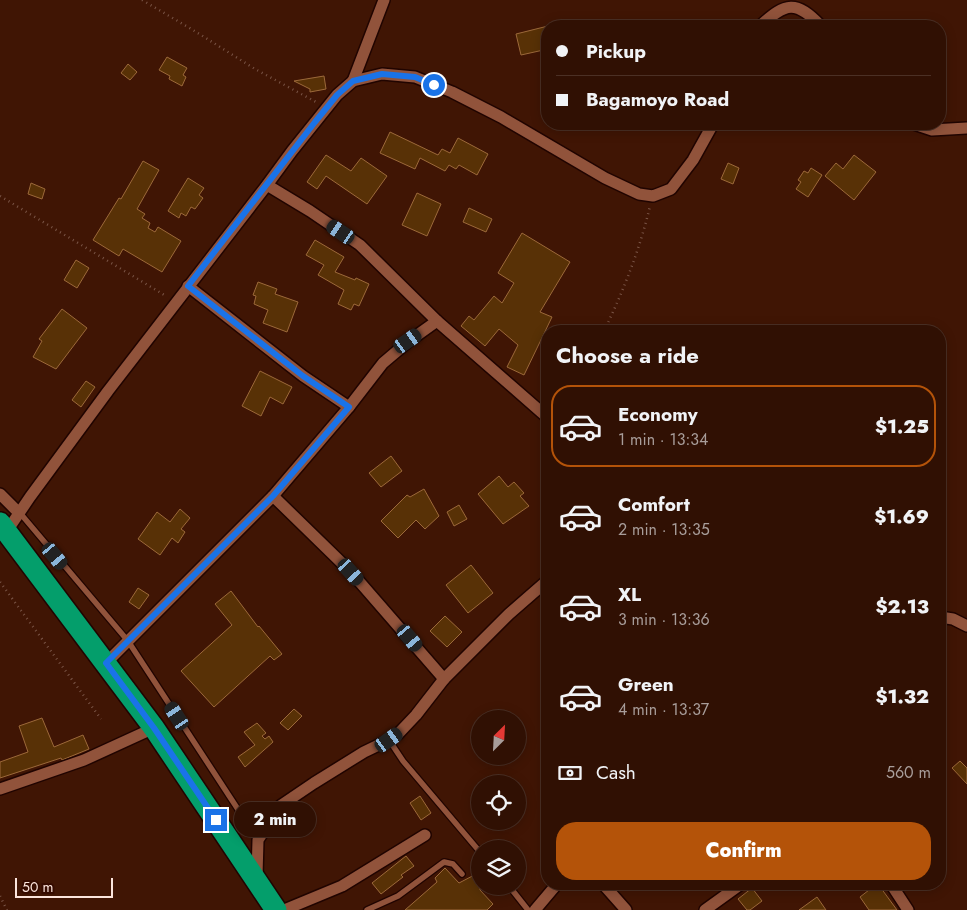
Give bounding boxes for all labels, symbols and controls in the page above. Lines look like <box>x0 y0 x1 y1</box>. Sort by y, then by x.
text: Pickup <box>586 38 646 65</box>
route start <box>423 74 445 96</box>
text: Bagamoyo Road <box>586 86 729 113</box>
car <box>324 217 357 247</box>
car <box>391 326 424 356</box>
text: Choose a ride <box>556 339 699 371</box>
text: Economy <box>618 401 698 428</box>
icon: car <box>558 404 603 449</box>
text: $1.25 <box>875 413 929 440</box>
text: 1 min · 13:34 <box>618 428 708 451</box>
text: Comfort <box>618 491 690 518</box>
icon: car <box>558 494 603 539</box>
text: $1.69 <box>874 503 929 530</box>
text: 2 min · 13:35 <box>618 518 710 541</box>
car <box>39 540 70 572</box>
car <box>335 556 366 588</box>
text: XL <box>618 581 641 608</box>
icon: car <box>558 584 603 629</box>
text: $2.13 <box>876 593 929 620</box>
text: 3 min · 13:36 <box>618 608 710 631</box>
car <box>394 622 425 654</box>
text: Green <box>618 671 674 698</box>
icon: car <box>558 674 603 719</box>
text: $1.32 <box>876 683 929 710</box>
text: 4 min · 13:37 <box>618 698 709 721</box>
car <box>162 699 191 733</box>
north arrow <box>471 710 526 765</box>
map controls <box>471 710 526 895</box>
car <box>372 725 405 755</box>
icon: cash <box>556 759 584 787</box>
text: Cash <box>596 759 636 786</box>
text: 560 m <box>886 761 931 784</box>
button: locate <box>471 775 526 830</box>
callout: 2 min <box>234 802 316 838</box>
text: 2 min <box>254 808 296 831</box>
route end <box>205 809 227 831</box>
button: Confirm <box>556 822 931 880</box>
button: layers <box>471 840 526 895</box>
scale bar <box>15 875 112 898</box>
text: 50 m <box>22 877 53 897</box>

